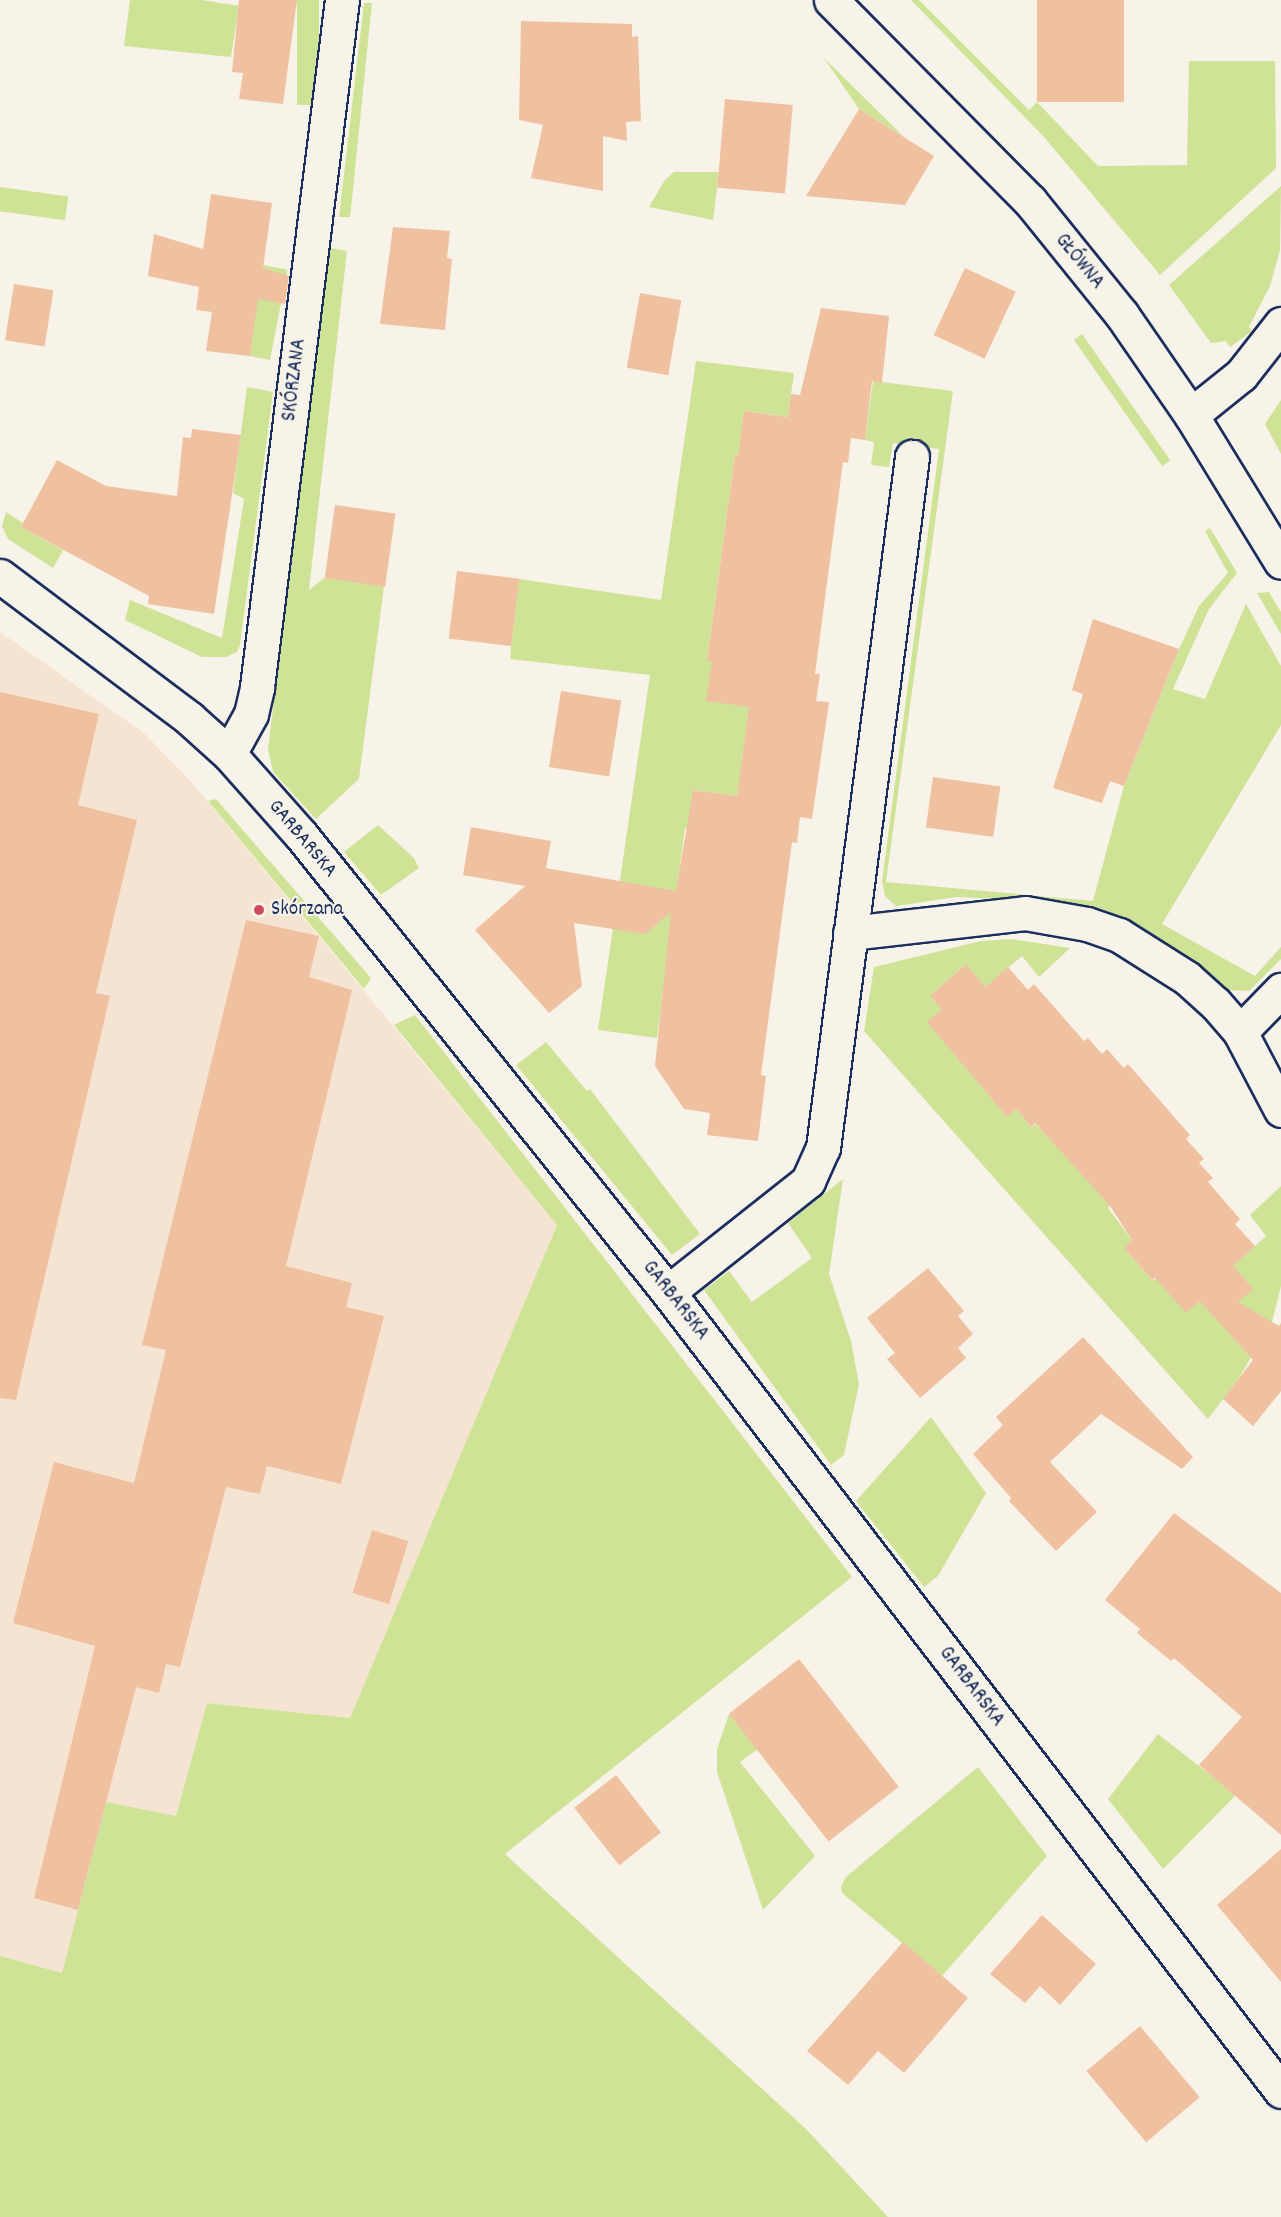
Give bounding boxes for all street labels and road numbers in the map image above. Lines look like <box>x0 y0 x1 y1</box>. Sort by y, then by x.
street label: GŁÓWNA <box>1049 229 1109 295</box>
street label: SKÓRZANA <box>277 337 313 423</box>
street label: GARBARSKA <box>262 795 342 883</box>
street label: GARBARSKA <box>636 1256 714 1346</box>
street label: GARBARSKA <box>933 1642 1009 1732</box>

